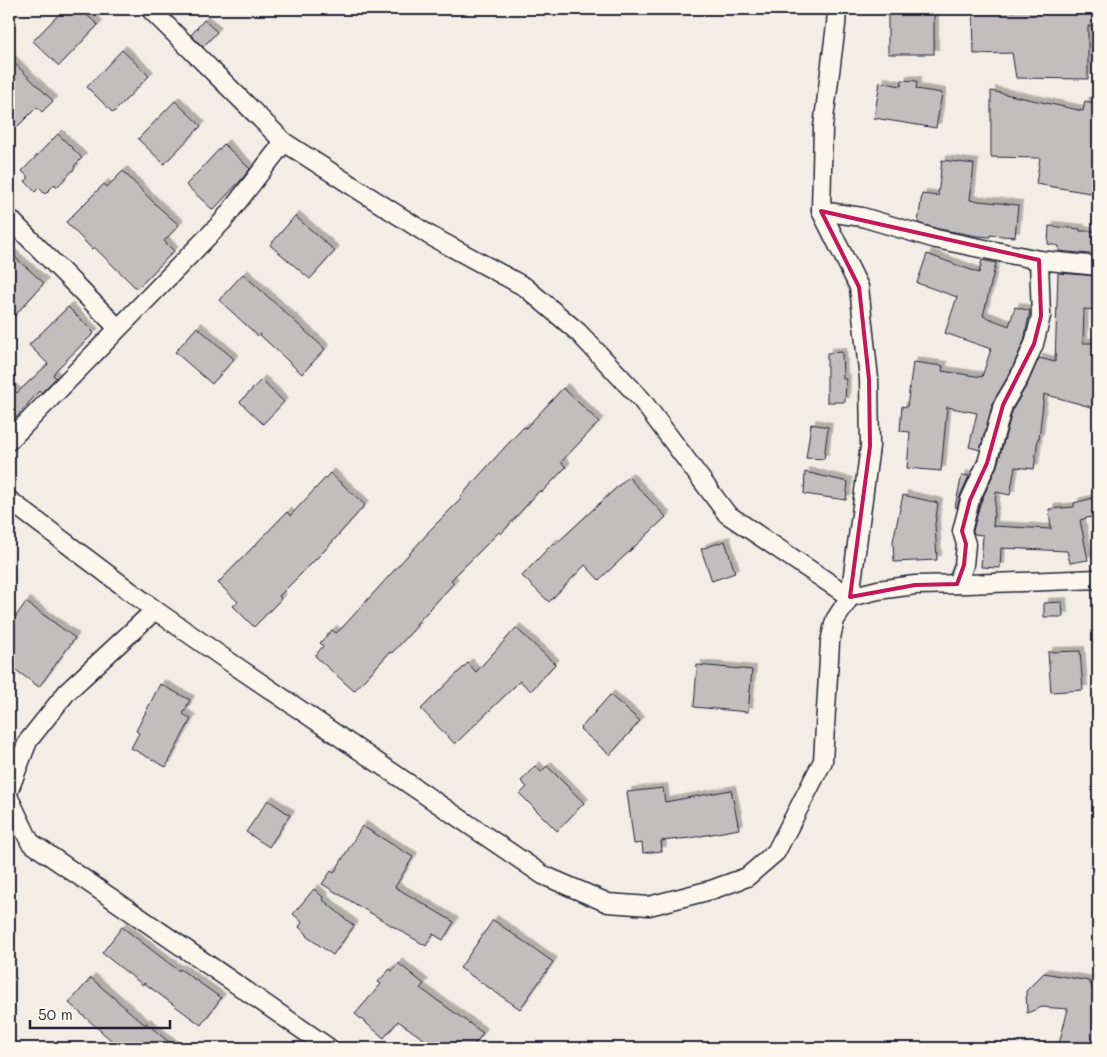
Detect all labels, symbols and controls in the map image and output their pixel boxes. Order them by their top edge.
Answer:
scale bar [30,997,170,1029]
text: 50 m [38,1004,73,1024]

